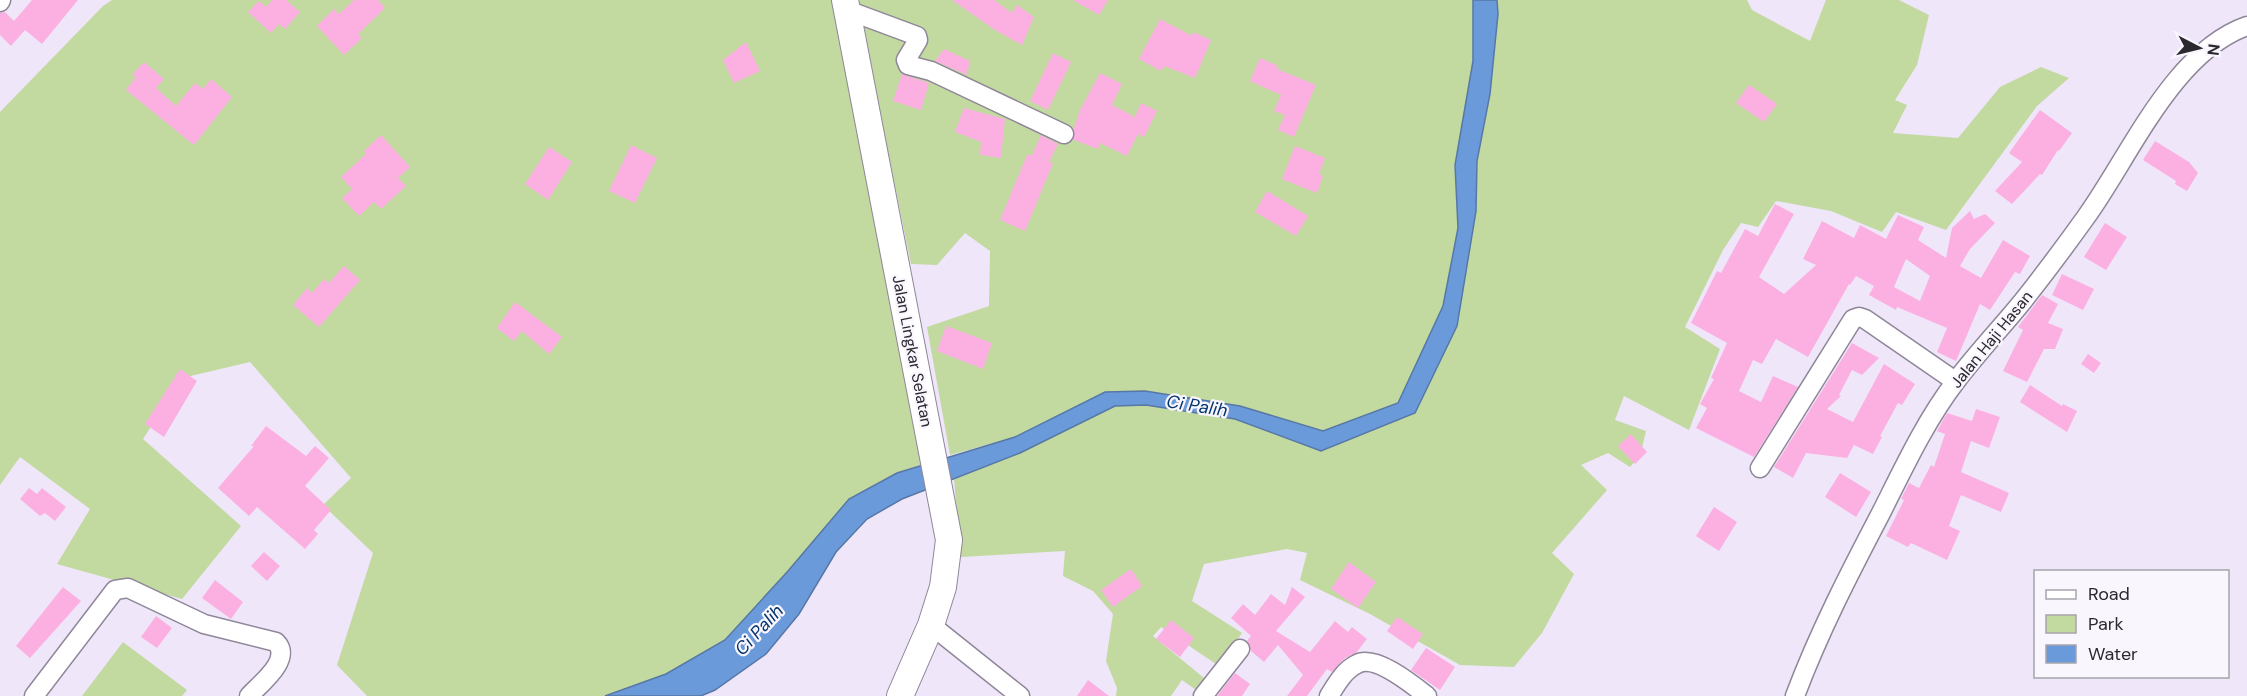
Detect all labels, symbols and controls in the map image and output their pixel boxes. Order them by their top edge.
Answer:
north arrow [2169,18,2229,78]
text: N [2202,43,2225,57]
street label: Jalan Lingkar Selatan [887,273,938,429]
street label: Jalan Haji Hasan [1946,286,2037,392]
water label: Ci Palih [1165,389,1229,423]
legend [2034,570,2229,678]
text: Road [2088,582,2130,606]
water label: Ci Palih [729,599,789,661]
text: Park [2088,612,2124,636]
text: Water [2088,642,2138,666]

